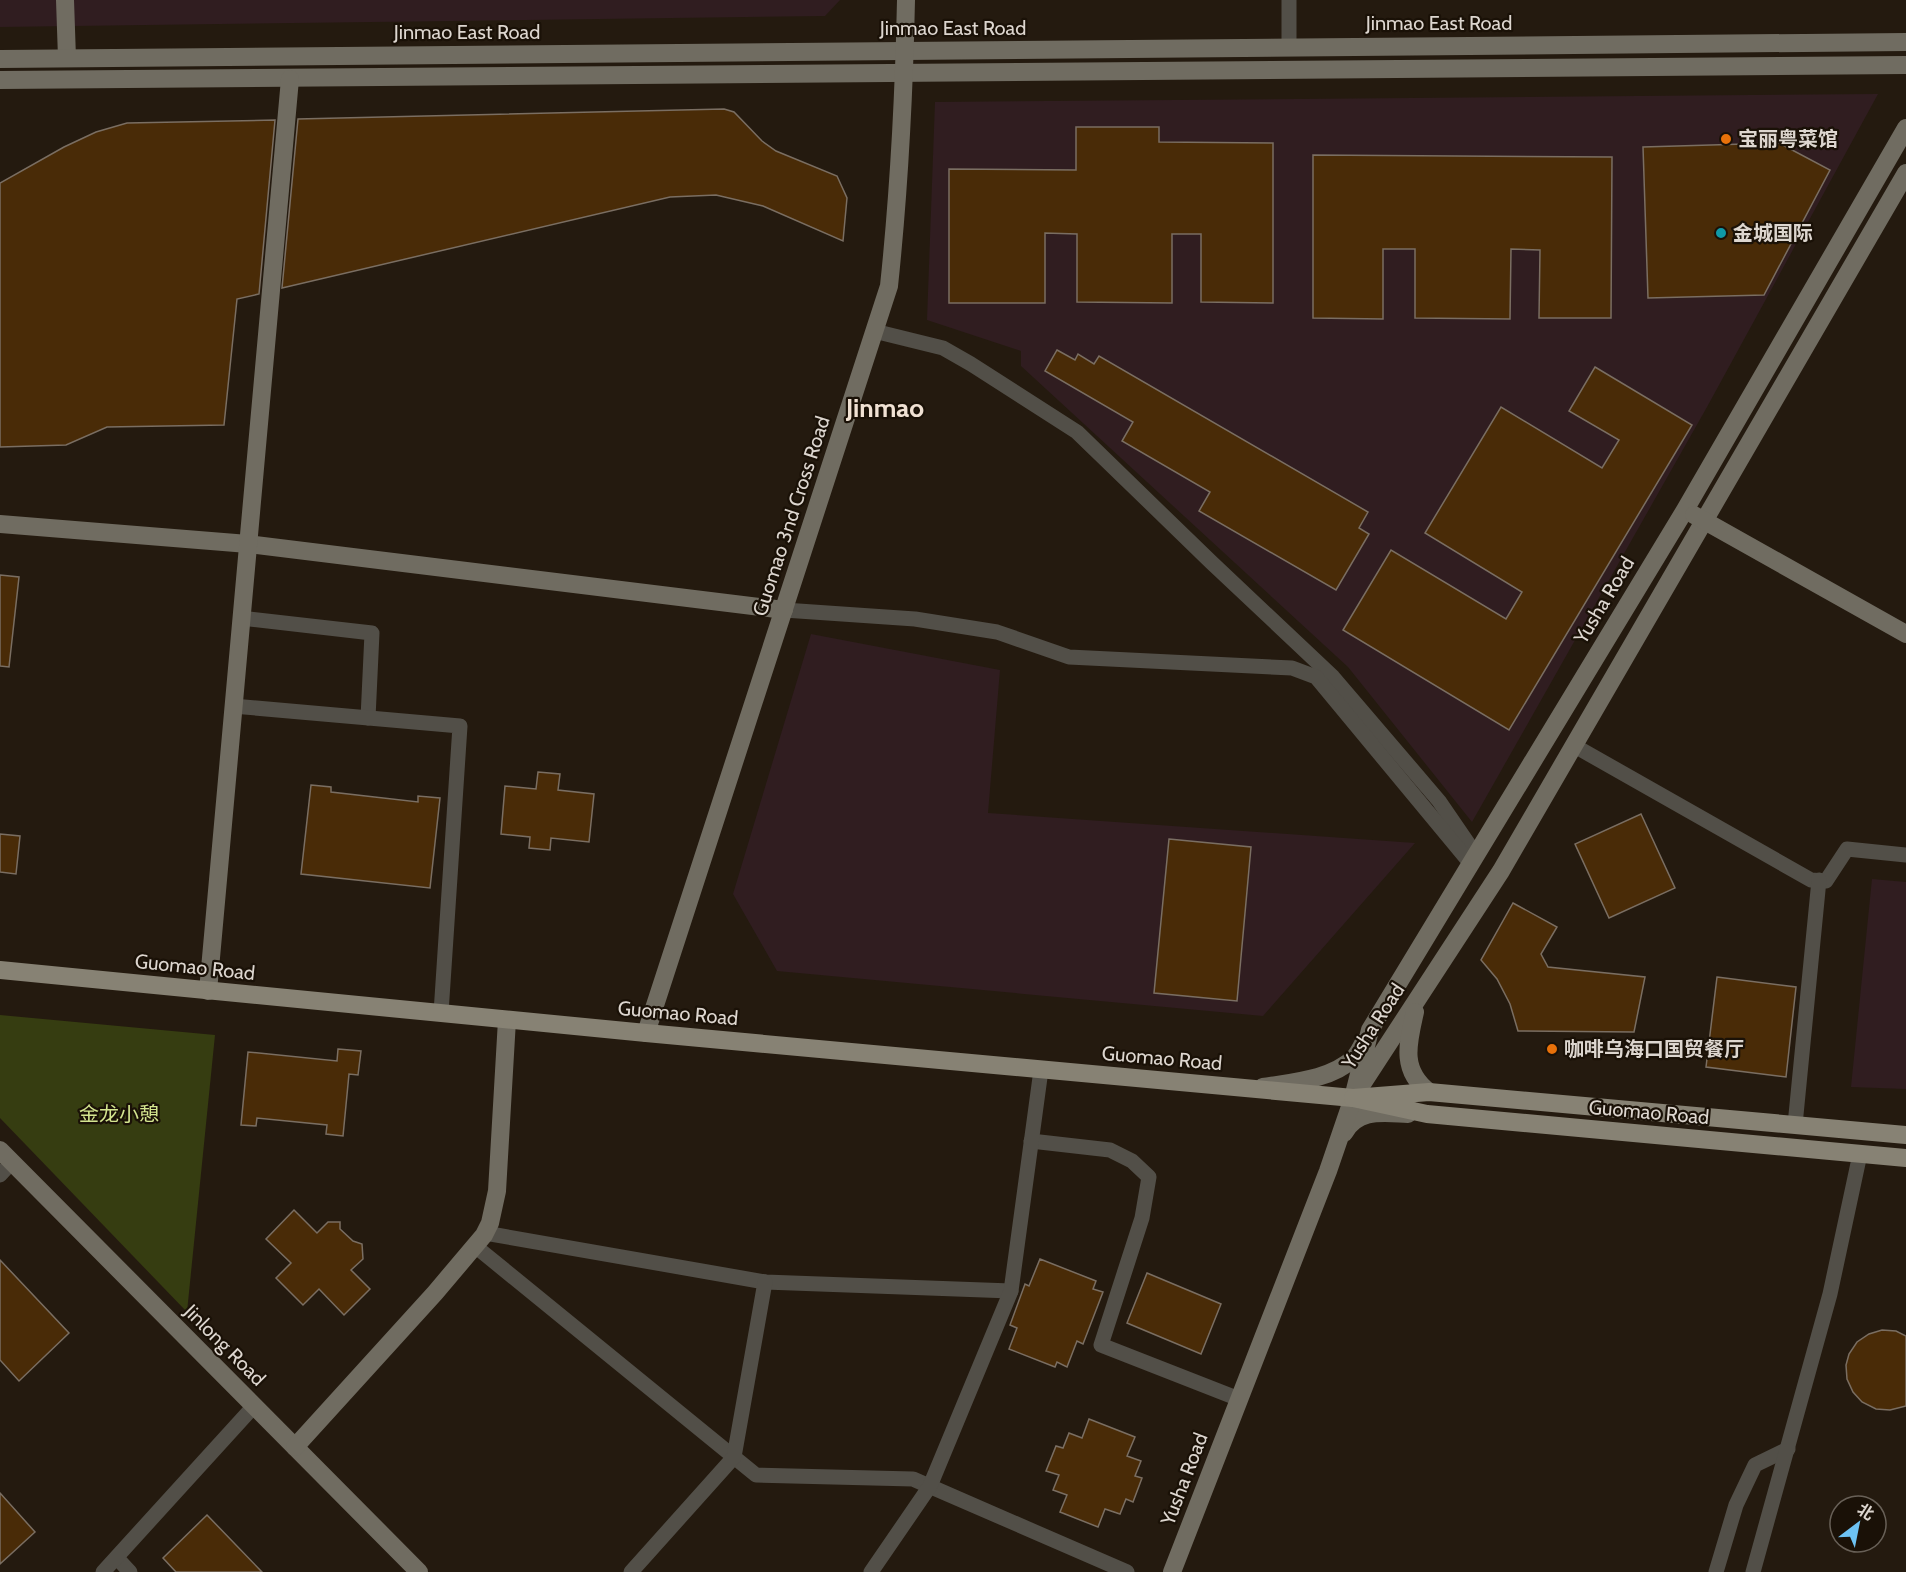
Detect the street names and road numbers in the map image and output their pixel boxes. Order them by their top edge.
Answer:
street label: Jinmao East Road [1365,11,1512,35]
street label: Jinmao East Road [879,16,1026,40]
street label: Jinmao East Road [393,20,540,44]
street label: Guomao 3nd Cross Road [747,413,835,619]
street label: Yusha Road [1568,552,1639,649]
street label: Guomao Road [134,949,256,985]
street label: Yusha Road [1336,979,1410,1074]
street label: Guomao Road [617,996,739,1030]
street label: Guomao Road [1101,1041,1223,1075]
street label: Guomao Road [1588,1095,1710,1129]
street label: Jinlong Road [179,1299,271,1391]
street label: Yusha Road [1155,1429,1213,1530]

